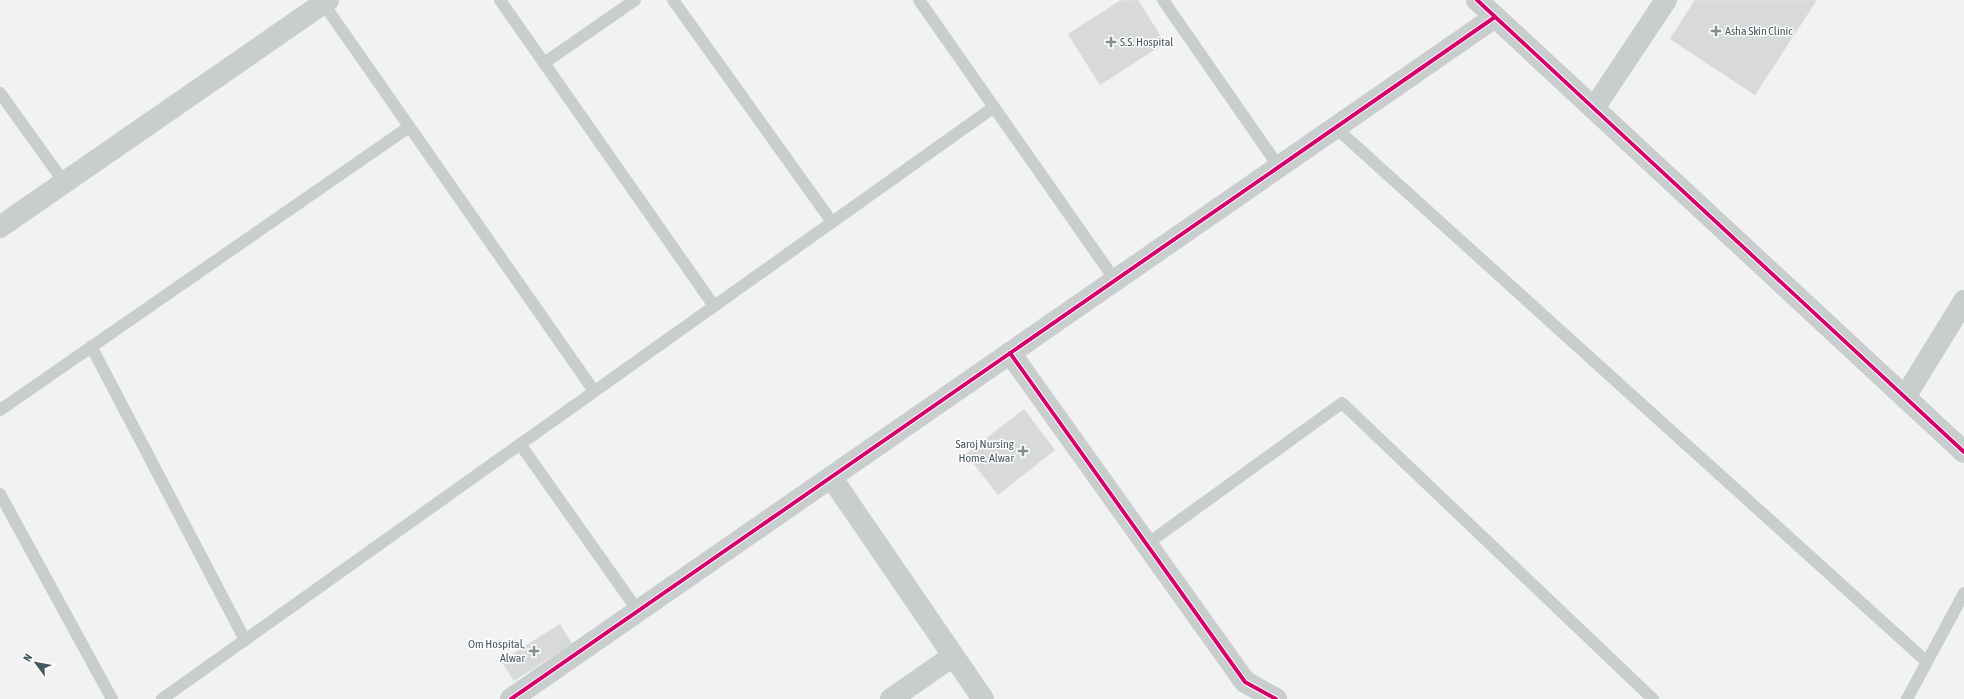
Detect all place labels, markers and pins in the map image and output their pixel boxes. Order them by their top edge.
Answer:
place label: Asha Skin Clinic [1725,24,1793,38]
marker: Asha Skin Clinic [1710,25,1722,37]
place label: S.S. Hospital [1120,35,1174,49]
marker: S.S. Hospital [1105,36,1117,48]
place label: Saroj Nursing Home, Alwar [955,437,1015,465]
marker: Saroj Nursing Home, Alwar [1017,445,1029,457]
place label: Om Hospital, Alwar [468,637,525,665]
marker: Om Hospital, Alwar [528,645,540,657]

